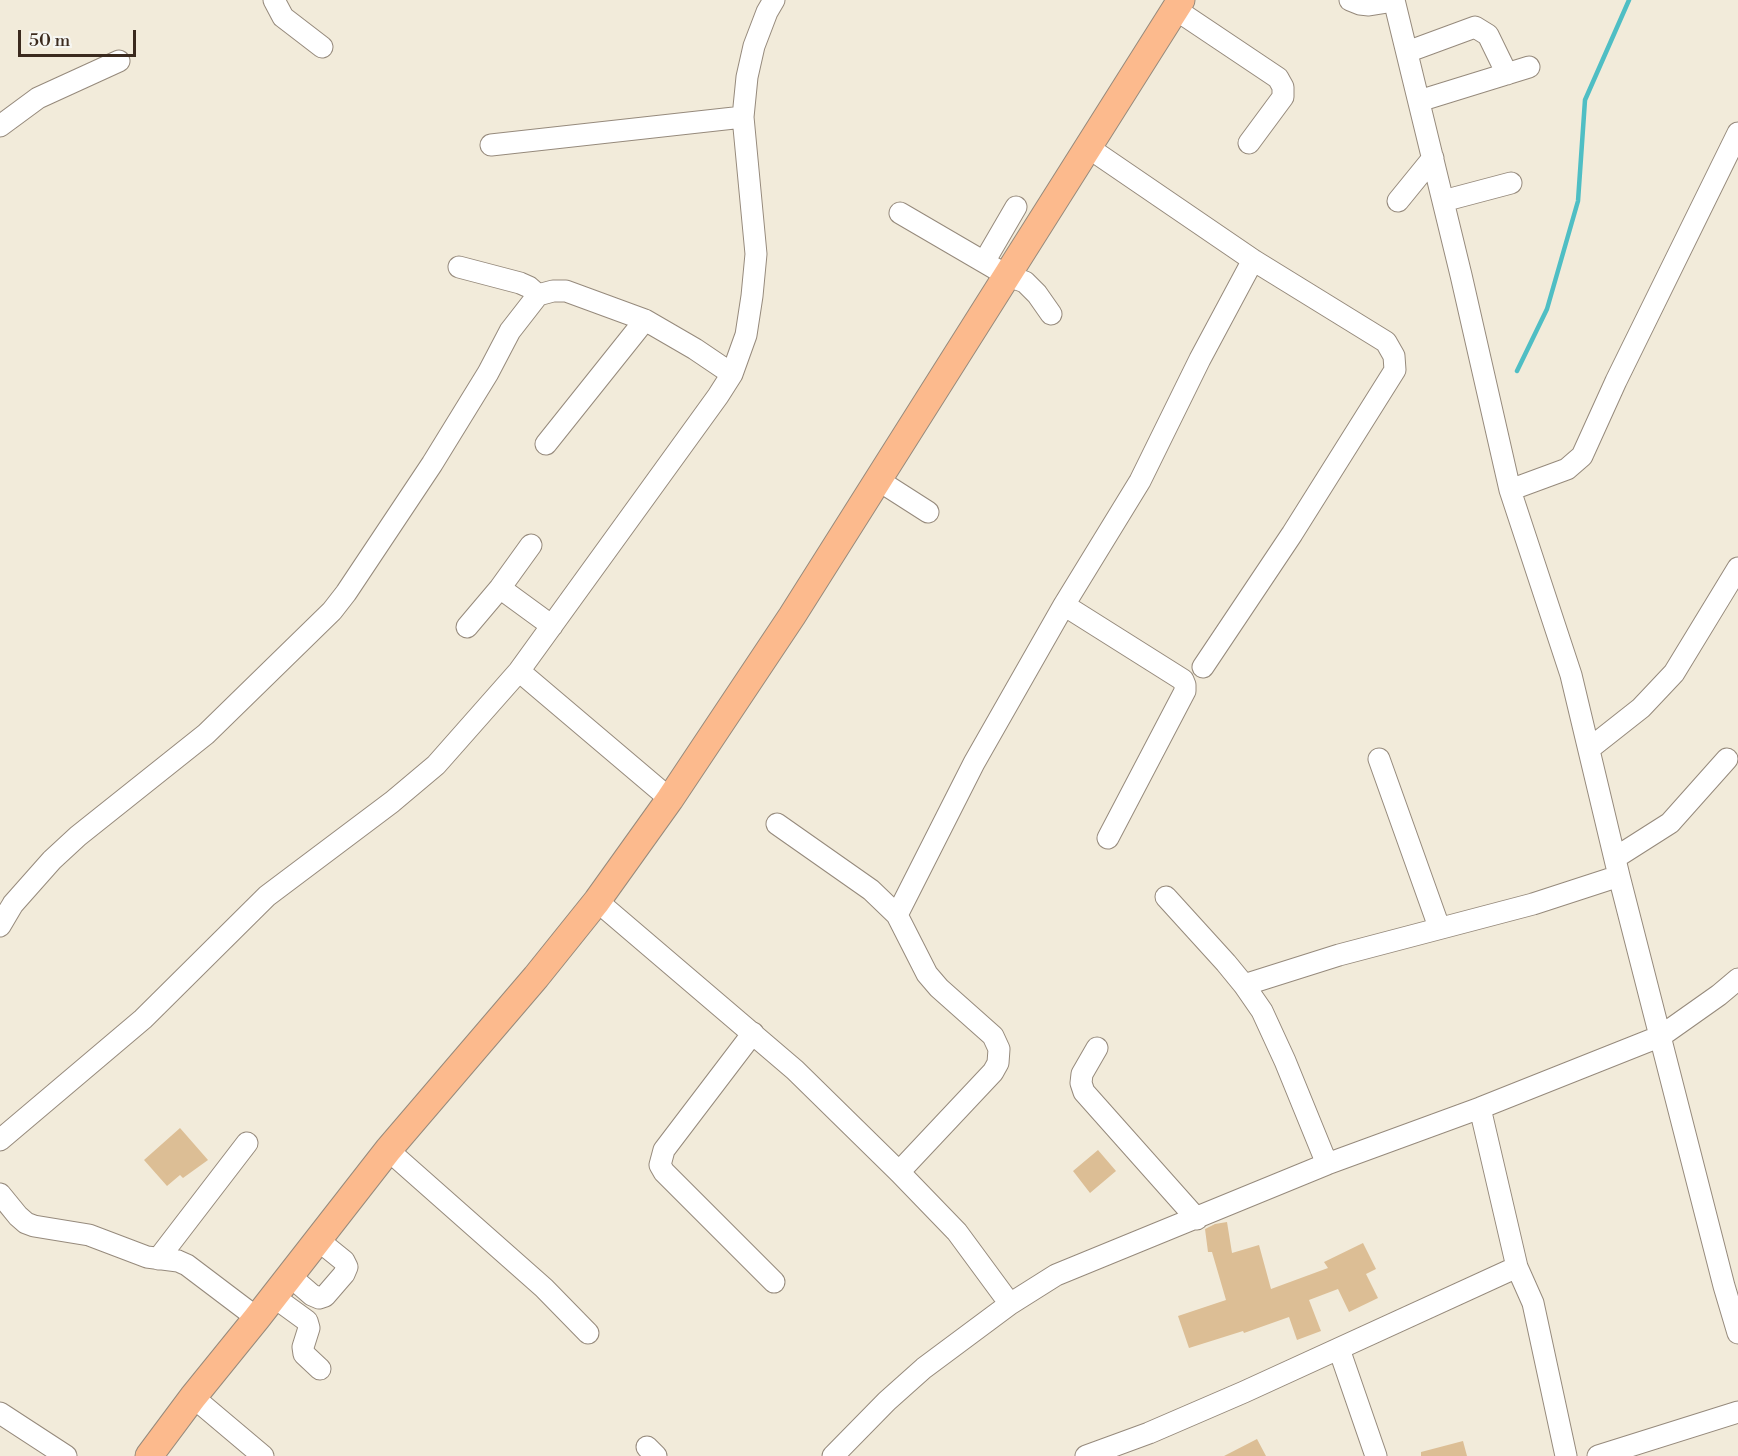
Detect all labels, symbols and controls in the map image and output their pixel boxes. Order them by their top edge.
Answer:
scale bar [21,18,140,56]
text: 50 m [29,29,70,52]

